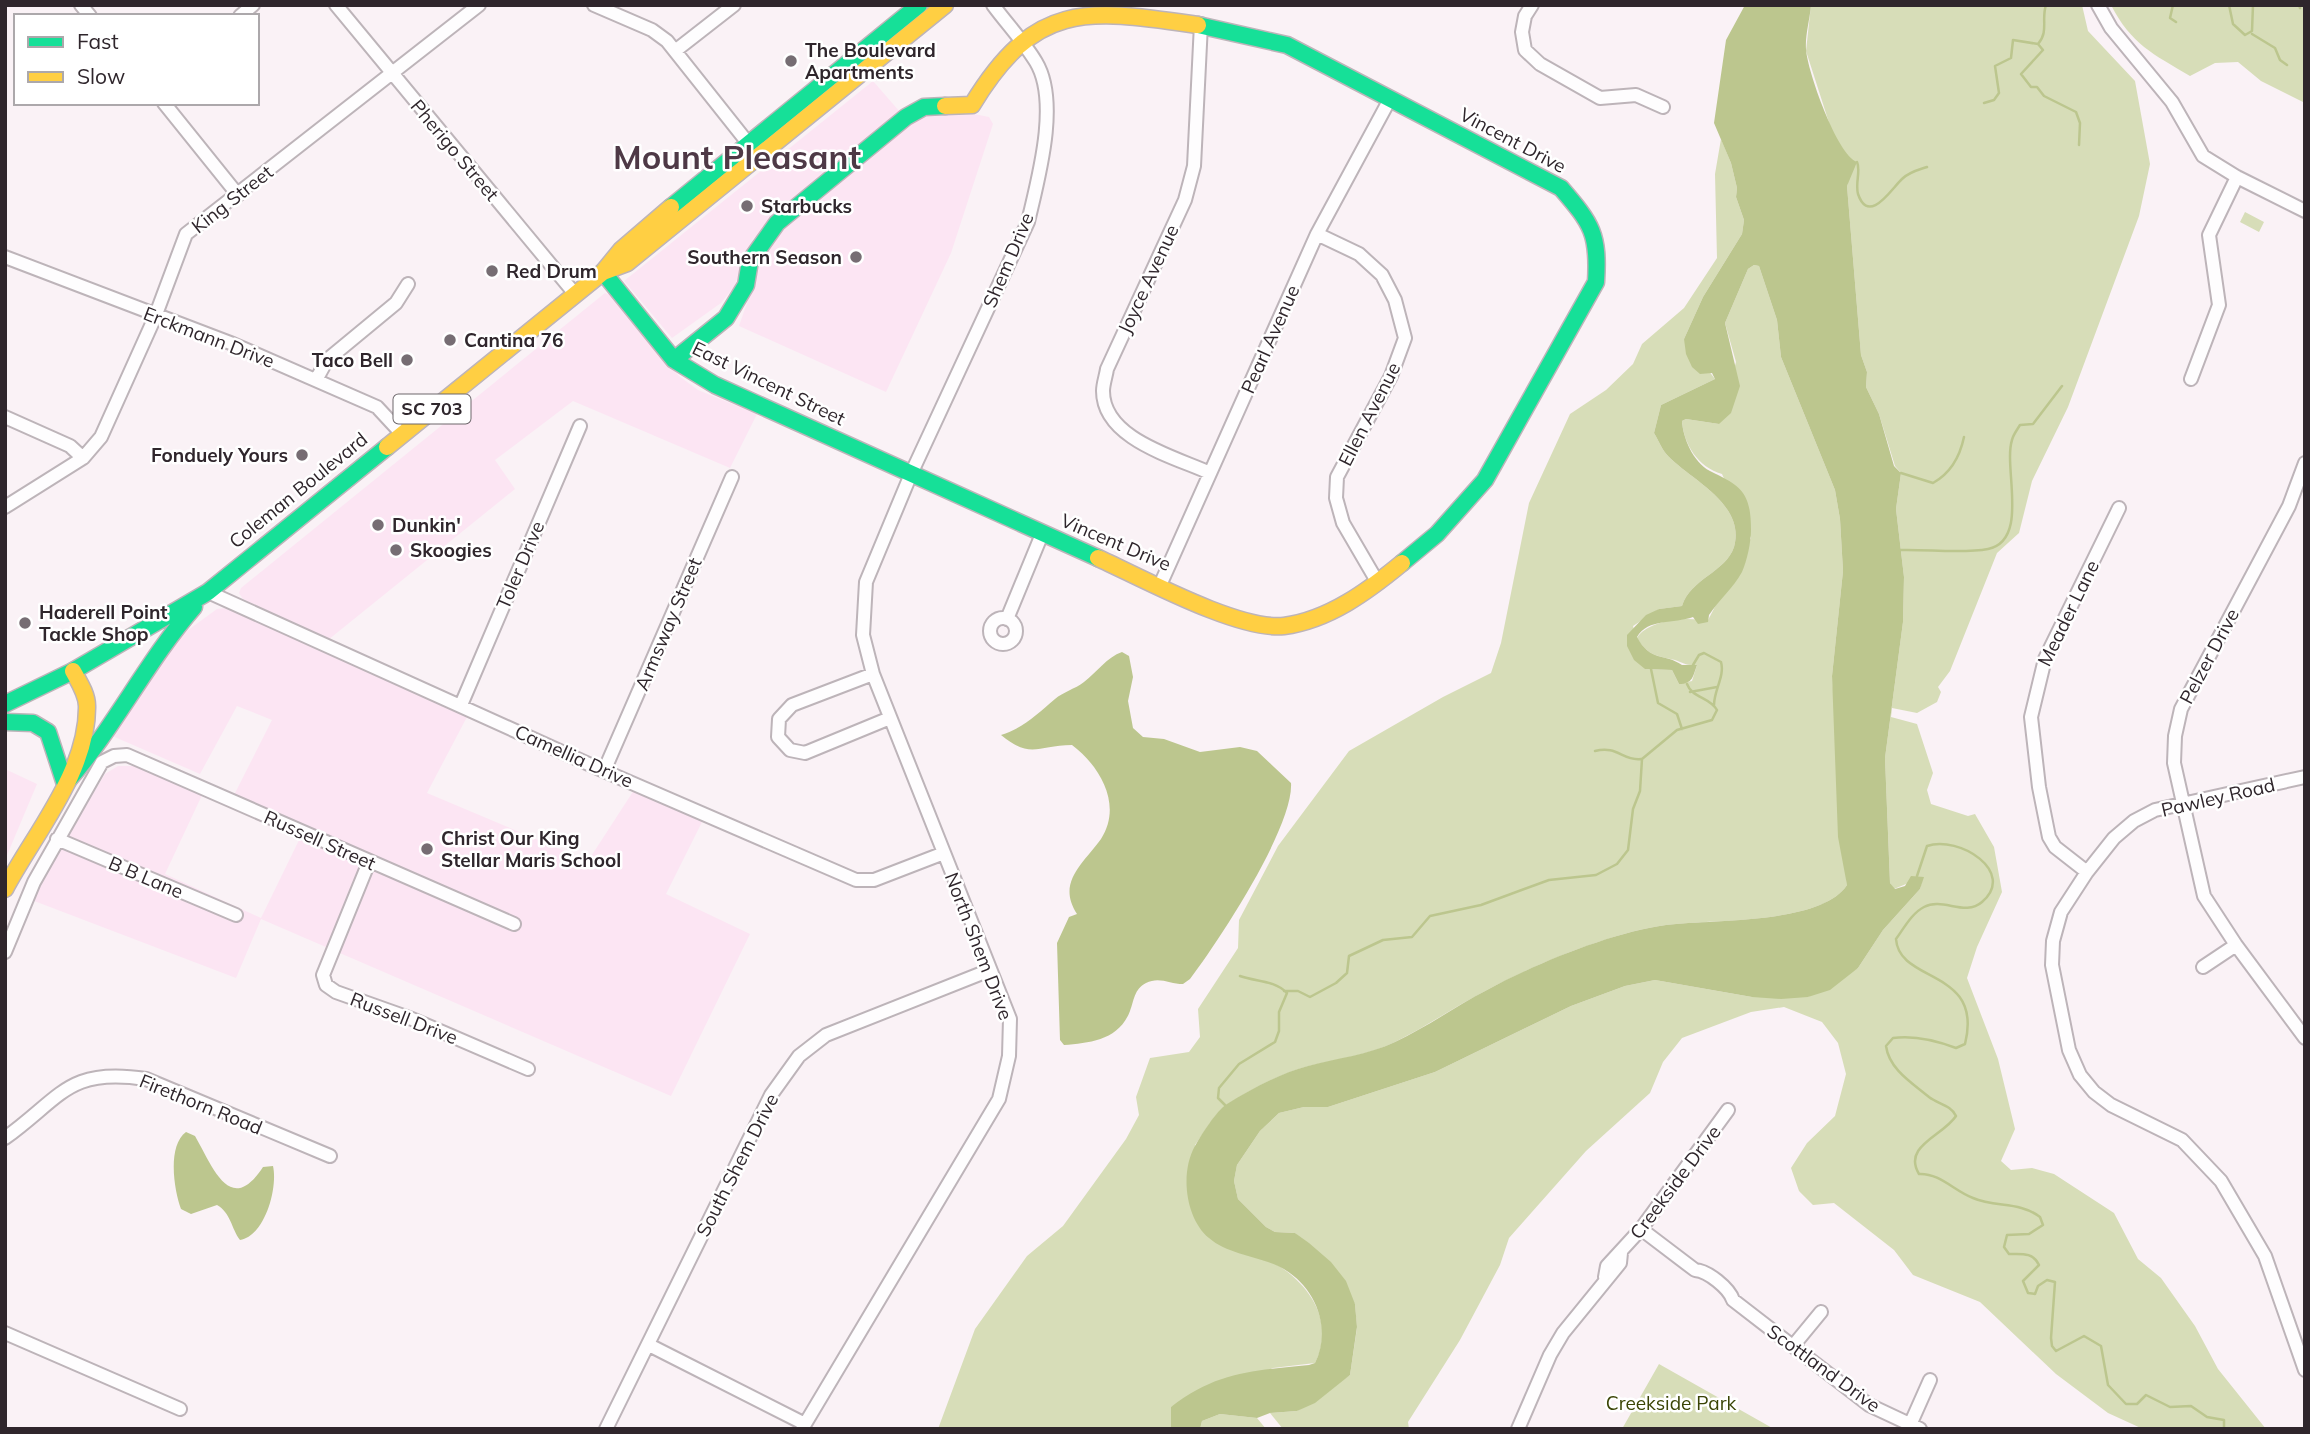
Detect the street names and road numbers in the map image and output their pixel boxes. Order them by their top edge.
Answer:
street label: Pherigo Street [406,94,505,206]
street label: Vincent Drive [1456,102,1570,178]
street label: King Street [187,160,278,238]
street label: Shem Drive [977,209,1039,311]
street label: Joyce Avenue [1112,221,1184,337]
street label: Pearl Avenue [1235,281,1305,397]
street label: Erckmann Drive [140,301,278,373]
street label: East Vincent Street [689,336,850,431]
street label: Ellen Avenue [1333,358,1405,470]
road number: SC 703 [394,394,471,424]
street label: Coleman Boulevard [224,427,372,553]
street label: Vincent Drive [1057,508,1175,576]
street label: Toler Drive [491,517,549,613]
street label: Armsway Street [629,554,707,694]
street label: Meader Lane [2032,556,2104,670]
street label: Pelzer Drive [2174,604,2244,708]
street label: Camellia Drive [511,719,637,793]
street label: Pawley Road [2159,772,2277,822]
street label: Russell Street [260,805,380,875]
street label: B B Lane [105,851,187,903]
street label: North Shem Drive [940,869,1018,1023]
street label: Russell Drive [347,987,461,1049]
street label: Firethorn Road [136,1068,266,1140]
street label: South Shem Drive [691,1089,783,1241]
street label: Creekside Drive [1624,1120,1726,1244]
street label: Scottland Drive [1763,1319,1885,1417]

